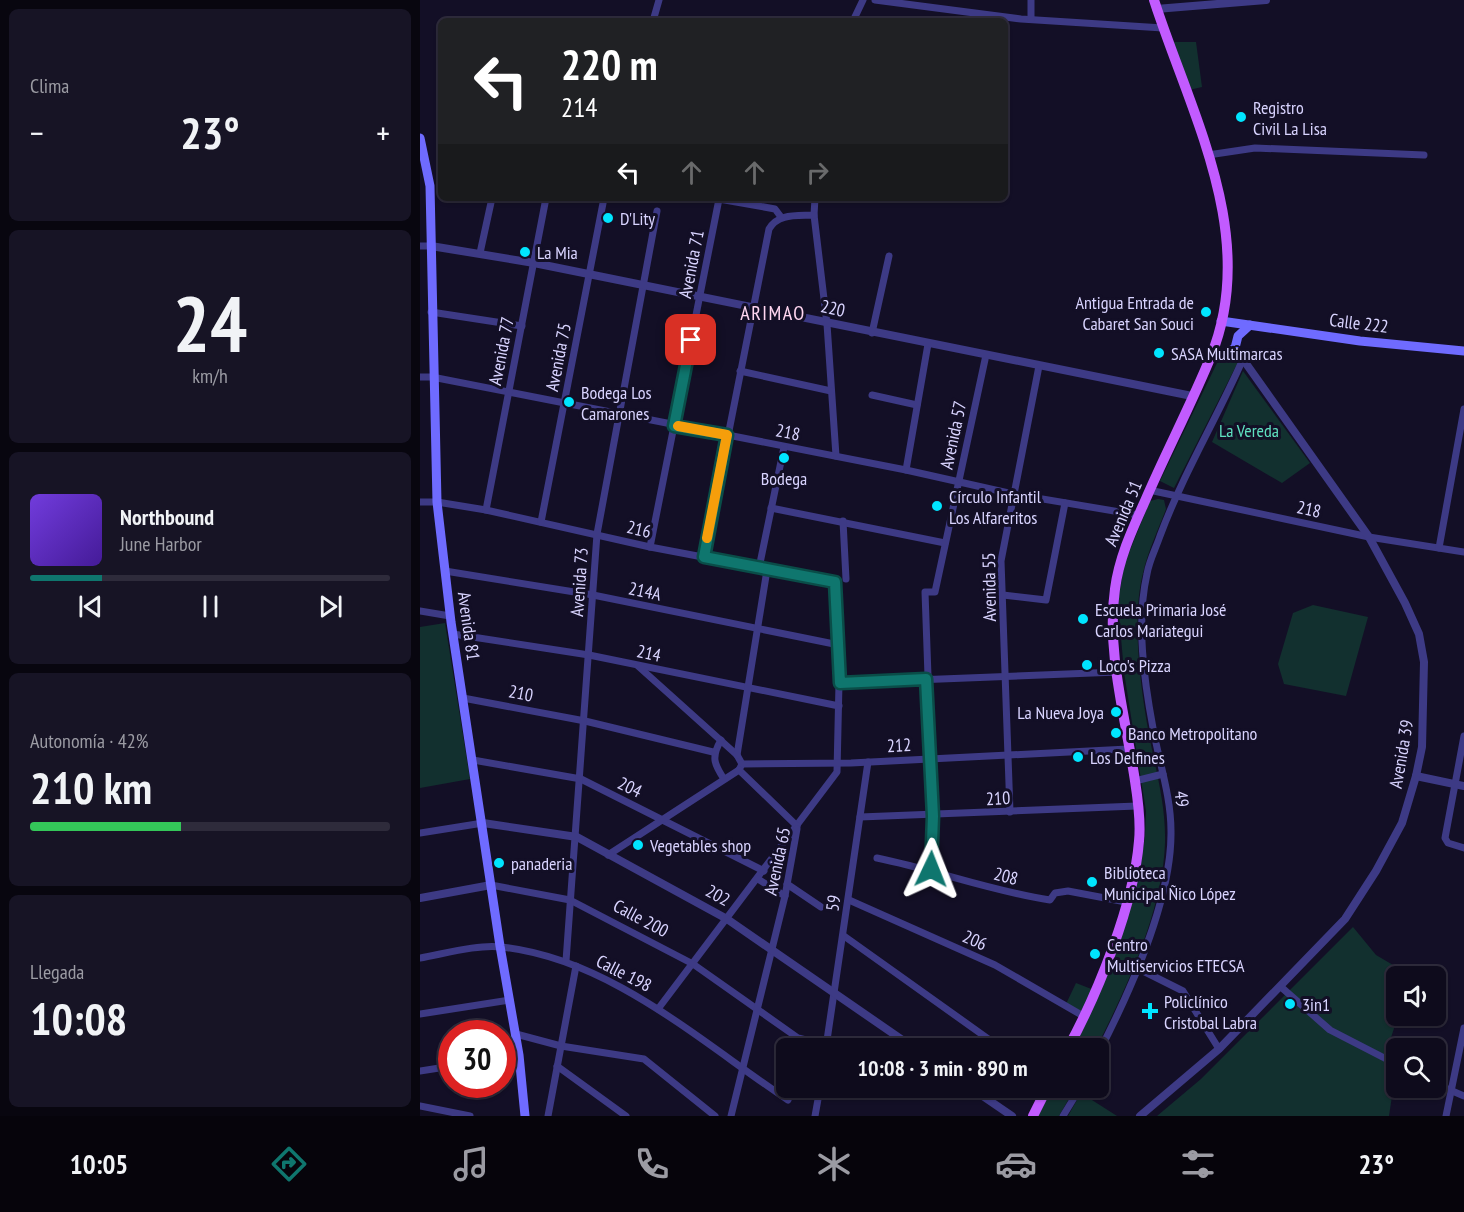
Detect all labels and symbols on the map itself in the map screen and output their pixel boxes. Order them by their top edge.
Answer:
place label: Registro Civil La Lisa [1253,96,1327,140]
marker: Registro Civil La Lisa [1234,110,1248,124]
place label: D'Lity [620,207,655,230]
marker: D'Lity [601,211,615,225]
street label: Avenida 71 [673,228,709,300]
place label: La Mia [537,241,578,264]
marker: La Mia [518,245,532,259]
place label: Antigua Entrada de Cabaret San Souci [1075,291,1194,335]
street label: 220 [819,294,847,322]
district label: ARIMAO [740,300,806,326]
marker: Antigua Entrada de Cabaret San Souci [1199,305,1213,319]
street label: Calle 222 [1328,308,1390,338]
pin [665,314,716,365]
street label: Avenida 77 [483,315,519,387]
street label: Avenida 75 [540,321,576,393]
place label: SASA Multimarcas [1171,342,1283,365]
marker: SASA Multimarcas [1152,346,1166,360]
place label: Bodega Los Camarones [581,381,652,425]
marker: Bodega Los Camarones [562,395,576,409]
street label: Avenida 57 [935,399,971,471]
street label: 218 [774,418,802,446]
park label: La Vereda [1219,419,1279,442]
marker: Bodega [777,451,791,465]
place label: Bodega [761,467,807,490]
street label: Avenida 51 [1099,477,1147,549]
place label: Círculo Infantil Los Alfareritos [949,485,1042,529]
street label: 218 [1295,495,1323,523]
marker: Círculo Infantil Los Alfareritos [930,499,944,513]
street label: 216 [625,515,653,543]
street label: Avenida 73 [565,547,593,617]
street label: Avenida 55 [977,552,1001,622]
street label: 214A [627,576,664,606]
street label: Avenida 81 [453,590,485,662]
place label: Escuela Primaria José Carlos Mariategui [1095,598,1227,642]
marker: Escuela Primaria José Carlos Mariategui [1076,612,1090,626]
street label: 214 [635,639,663,667]
place label: Loco's Pizza [1099,654,1171,677]
marker: Loco's Pizza [1080,658,1094,672]
street label: 210 [507,679,535,707]
place label: La Nueva Joya [1017,701,1104,724]
marker: La Nueva Joya [1109,705,1123,719]
street label: Avenida 39 [1384,718,1418,790]
place label: Banco Metropolitano [1128,722,1258,745]
marker: Banco Metropolitano [1109,726,1123,740]
street label: 212 [886,733,912,757]
place label: Los Delfines [1090,746,1165,769]
marker: Los Delfines [1071,750,1085,764]
street label: 204 [614,771,646,803]
street label: 210 [985,786,1011,810]
street label: 49 [1170,790,1194,808]
street label: Avenida 65 [759,825,795,897]
place label: Vegetables shop [649,834,751,857]
position arrow [899,837,963,901]
marker: Vegetables shop [631,838,645,852]
place label: panaderia [511,852,572,875]
marker: panaderia [492,856,506,870]
place label: Biblioteca Municipal Ñico López [1104,861,1236,905]
street label: 208 [991,862,1021,890]
marker: Biblioteca Municipal Ñico López [1085,875,1099,889]
street label: 202 [702,879,734,911]
street label: 59 [820,893,846,913]
street label: Calle 200 [609,894,673,942]
street label: 206 [959,925,991,955]
place label: Centro Multiservicios ETECSA [1107,933,1245,977]
marker: Centro Multiservicios ETECSA [1088,947,1102,961]
street label: Calle 198 [592,949,656,997]
place label: Policlínico Cristobal Labra [1164,990,1257,1034]
place label: 3in1 [1302,993,1330,1016]
marker: 3in1 [1283,997,1297,1011]
marker: Policlínico Cristobal Labra [1141,1002,1159,1020]
speed limit sign: 30 [438,1020,516,1098]

